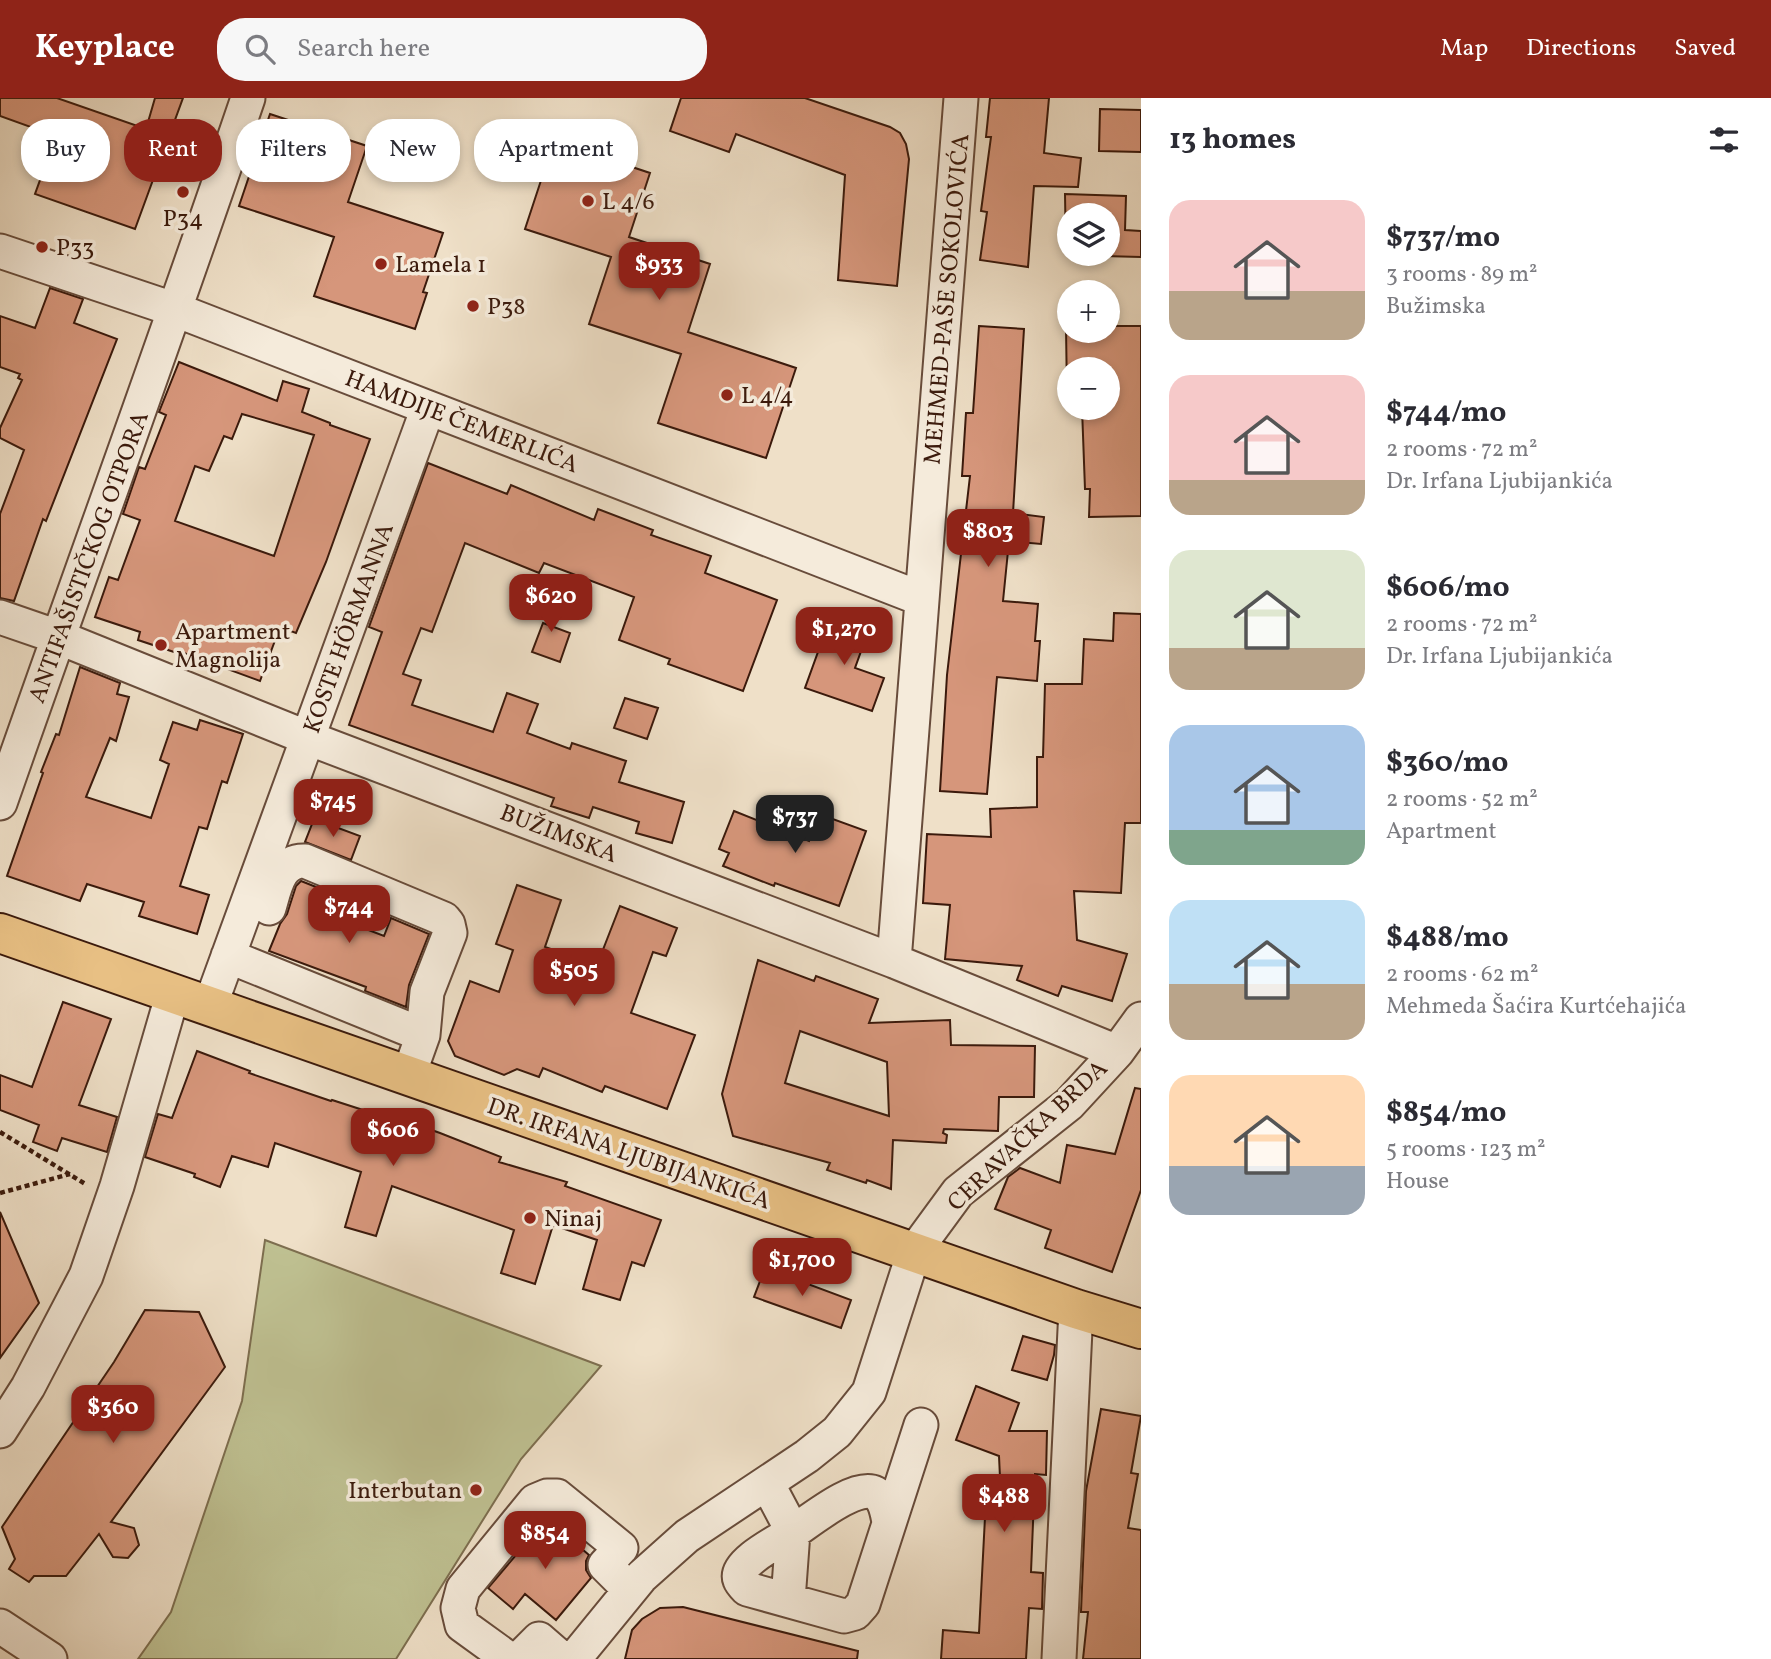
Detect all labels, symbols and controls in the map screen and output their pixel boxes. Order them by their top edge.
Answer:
search box [217,18,707,81]
text: Keyplace [35,26,175,72]
icon: search [241,30,279,68]
text: Search here [297,31,430,67]
text: Map [1440,32,1488,66]
text: Directions [1526,32,1636,66]
text: Saved [1674,32,1736,66]
chip: Buy [21,119,110,182]
chip: Rent [124,119,222,182]
chip: Filters [236,119,351,182]
chip: New [365,119,460,182]
chip: Apartment [474,119,638,182]
text: 13 homes [1169,119,1296,161]
icon: filters [1705,121,1743,159]
street label: MEHMED-PAŠE SOKOLOVIĆA [917,132,979,466]
marker: P34 [175,184,191,200]
place label: L 4/6 [602,186,655,220]
marker: L 4/6 [580,193,596,209]
place label: P34 [163,203,203,237]
map controls [1057,203,1120,420]
button: layers [1057,203,1120,266]
text: $737/mo [1386,217,1500,259]
icon: home [1225,228,1309,312]
place label: P33 [56,232,94,266]
marker: P33 [34,239,50,255]
pin: $933 [618,242,700,302]
place label: Lamela 1 [395,249,486,283]
text: $933 [635,249,683,281]
marker: Lamela 1 [373,256,389,272]
text: 3 rooms · 89 m² [1386,259,1538,291]
button: + [1057,280,1120,343]
place label: P38 [487,291,525,325]
text: Bužimska [1386,291,1486,323]
marker: P38 [465,298,481,314]
button: − [1057,357,1120,420]
street label: HAMDIJE ČEMERLIĆA [340,363,583,483]
place label: L 4/4 [741,380,794,414]
marker: L 4/4 [719,387,735,403]
text: $744/mo [1386,392,1506,434]
icon: home [1225,403,1309,487]
street label: ANTIFAŠISTIČKOG OTPORA [21,407,159,708]
text: 2 rooms · 72 m² [1386,434,1537,466]
text: Dr. Irfana Ljubijankića [1386,466,1613,498]
pin: $803 [947,510,1029,569]
text: $803 [963,516,1013,548]
street label: KOSTE HÖRMANNA [296,519,404,738]
text: $606/mo [1386,567,1510,609]
pin: $620 [510,574,592,634]
icon: home [1225,578,1309,662]
text: $620 [525,581,577,613]
pin: $1,270 [787,608,901,667]
text: 2 rooms · 72 m² [1386,609,1537,641]
text: $1,270 [812,614,876,646]
place label: Apartment Magnolija [175,616,291,678]
marker: Apartment Magnolija [153,637,169,653]
text: Dr. Irfana Ljubijankića [1386,641,1613,673]
text: $360/mo [1386,742,1508,784]
icon: home [1225,753,1309,837]
pin: $745 [292,780,374,839]
text: 2 rooms · 52 m² [1386,784,1538,816]
text: $745 [310,786,356,818]
pin: $737 [754,796,836,855]
street label: BUŽIMSKA [495,797,622,873]
text: $737 [772,802,818,834]
text: Apartment [1386,816,1497,848]
pin: $744 [308,886,390,945]
text: $744 [324,892,374,924]
text: $488/mo [1386,917,1509,959]
icon: home [1225,928,1309,1012]
pin: $505 [533,948,615,1008]
text: $505 [550,955,598,987]
text: 2 rooms · 62 m² [1386,959,1538,991]
text: Mehmeda Šaćira Kurtćehajića [1386,991,1686,1023]
street label: CERAVAČKA BRDA [941,1053,1116,1220]
street label: DR. IRFANA LJUBIJANKIĆA [482,1090,775,1219]
text: $854/mo [1386,1092,1507,1134]
icon: home [1225,1103,1309,1187]
pin: $606 [352,1108,434,1168]
text: $606 [367,1115,419,1147]
text: 5 rooms · 123 m² [1386,1134,1546,1166]
text: House [1386,1166,1449,1198]
place label: Ninaj [544,1203,602,1237]
marker: Ninaj [522,1210,538,1226]
pin: $1,700 [745,1238,859,1298]
text: $1,700 [769,1245,835,1277]
pin: $360 [72,1386,154,1445]
text: $360 [87,1392,139,1424]
pin: $488 [963,1474,1045,1534]
place label: Interbutan [348,1475,462,1509]
text: $488 [978,1481,1030,1513]
marker: Interbutan [468,1482,484,1498]
pin: $854 [504,1512,586,1571]
text: $854 [520,1518,570,1550]

